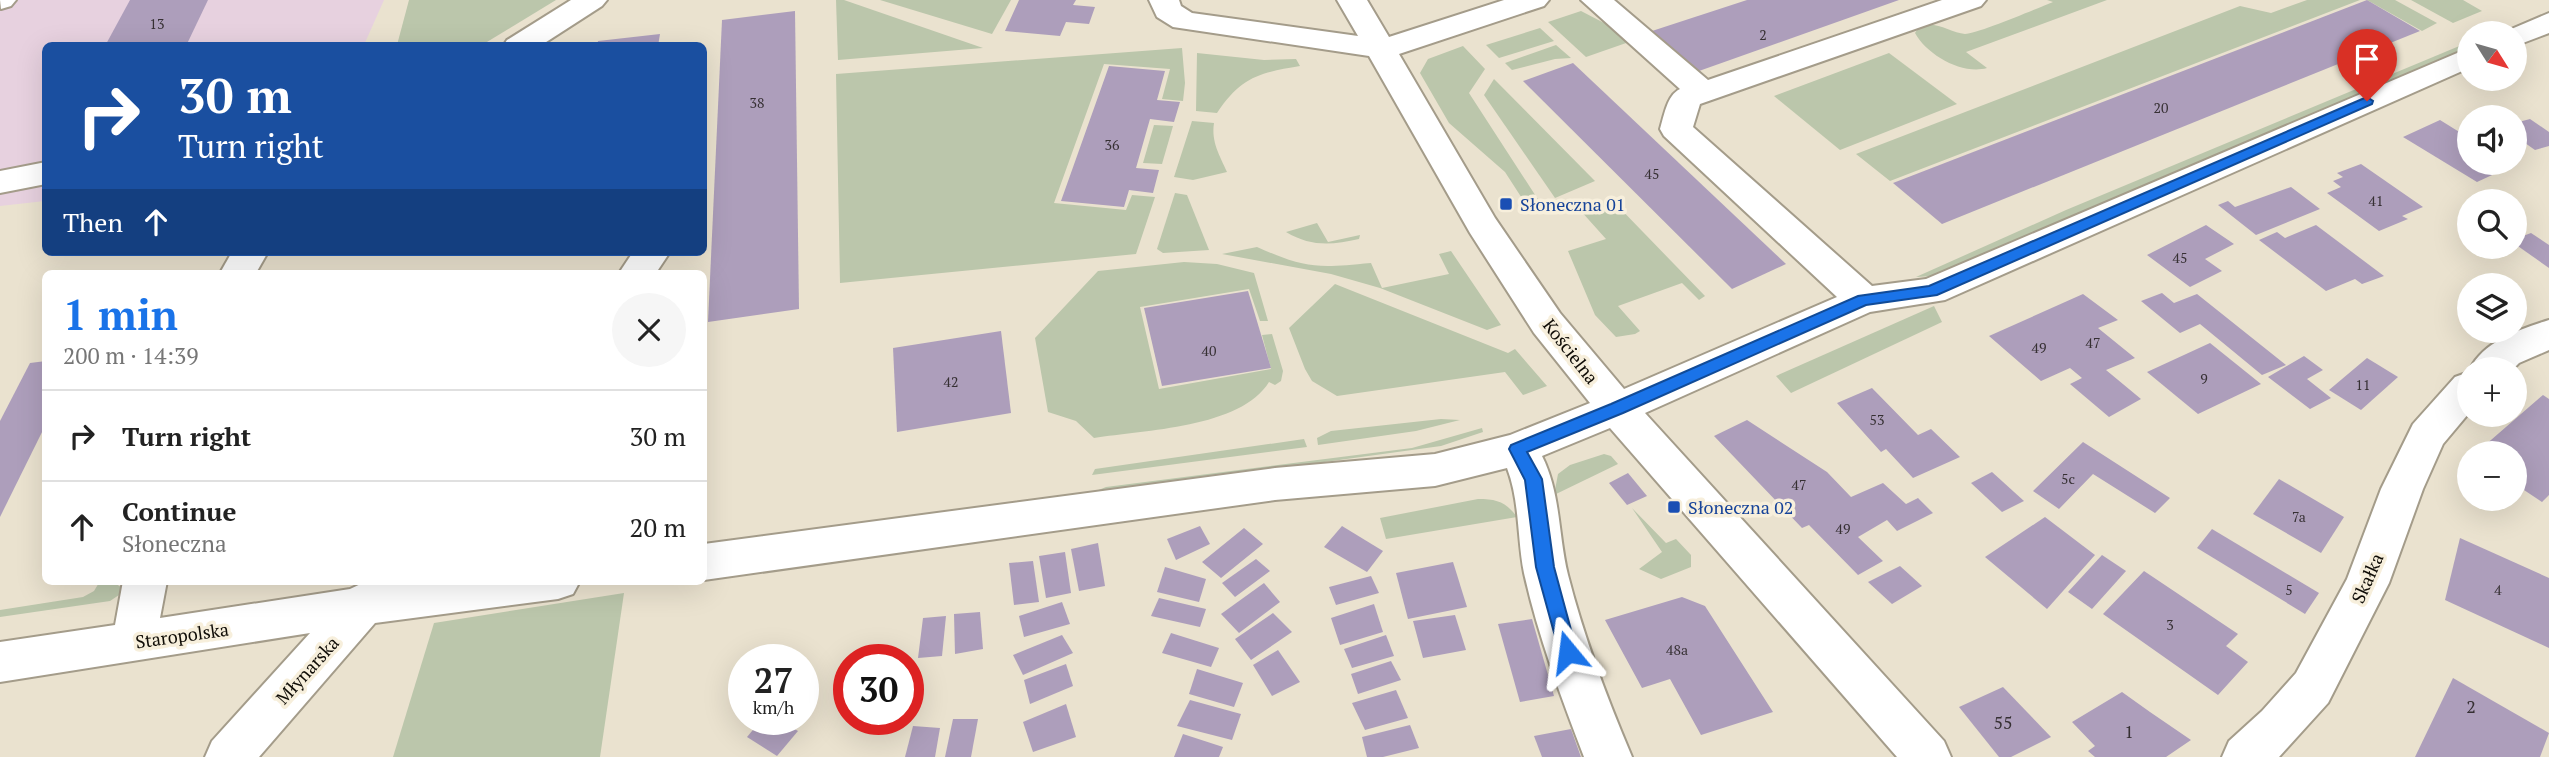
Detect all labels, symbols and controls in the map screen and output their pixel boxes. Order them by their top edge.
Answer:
house number: 13 [150,14,164,33]
north arrow [2457,21,2527,91]
map controls [2457,21,2527,511]
house number: 2 [1759,25,1767,44]
pin [2337,29,2397,101]
icon: arrive [2348,40,2386,78]
text: 30 m [178,62,292,127]
icon: right [63,70,154,161]
house number: 38 [750,93,764,112]
house number: 20 [2154,98,2168,117]
button: sound [2457,105,2527,175]
text: Turn right [178,125,324,167]
house number: 36 [1105,135,1120,154]
house number: 45 [1645,164,1659,183]
button: search [2457,189,2527,259]
house number: 41 [2369,191,2383,210]
place label: Słoneczna 01 [1520,192,1625,216]
marker: Słoneczna 01 [1498,196,1514,212]
icon: ahead [137,203,175,241]
text: Then [63,205,123,239]
house number: 45 [2173,248,2187,267]
button: layers [2457,273,2527,343]
text: 1 min [63,286,178,342]
button: close [612,293,686,367]
street label: Kościelna [1538,313,1604,389]
house number: 47 [2086,333,2100,352]
house number: 49 [2032,338,2046,357]
text: 200 m · 14:39 [63,340,198,371]
house number: 40 [1202,341,1216,360]
button: + [2457,357,2527,427]
house number: 9 [2200,369,2208,388]
house number: 42 [944,372,958,391]
house number: 11 [2356,375,2370,394]
house number: 53 [1870,410,1884,429]
icon: right [63,417,101,455]
text: Turn right [122,419,251,453]
text: 30 m [630,419,686,453]
button: − [2457,441,2527,511]
house number: 5c [2061,469,2075,488]
house number: 47 [1792,475,1806,494]
text: Continue [122,494,236,528]
place label: Słoneczna 02 [1688,495,1793,519]
marker: Słoneczna 02 [1666,499,1682,515]
house number: 7a [2292,507,2306,526]
icon: ahead [63,508,101,546]
text: 20 m [630,510,686,544]
house number: 49 [1836,519,1850,538]
text: Słoneczna [122,528,227,559]
street label: Skałka [2345,549,2389,607]
house number: 5 [2285,580,2293,599]
house number: 4 [2494,580,2502,599]
position arrow [1531,615,1605,689]
house number: 3 [2166,615,2174,634]
street label: Staropolska [134,617,230,653]
street label: Młynarska [270,631,344,709]
house number: 48a [1666,640,1688,659]
speed limit sign: 30 [833,644,924,735]
text: 27 [754,657,793,703]
house number: 2 [2466,694,2476,718]
text: km/h [753,695,794,719]
house number: 55 [1993,710,2013,734]
house number: 1 [2124,719,2134,743]

